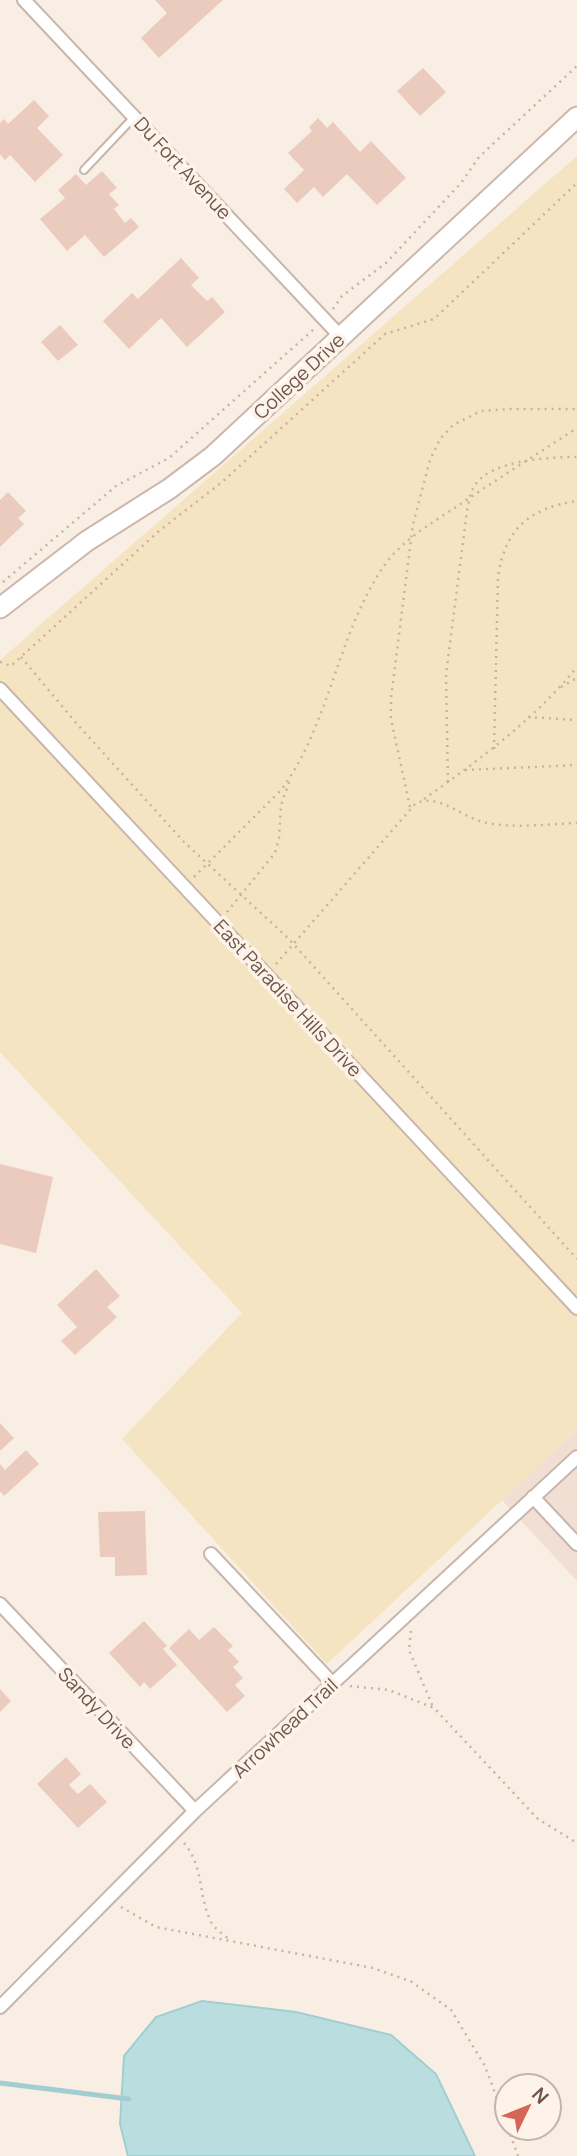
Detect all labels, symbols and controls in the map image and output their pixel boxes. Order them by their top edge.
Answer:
street label: Du Fort Avenue [129,111,237,225]
street label: College Drive [248,327,350,425]
street label: East Paradise Hills Drive [208,914,368,1082]
street label: Sandy Drive [52,1661,142,1755]
street label: Arrowhead Trail [227,1672,343,1784]
north arrow [493,2072,563,2142]
text: N [526,2082,555,2109]

